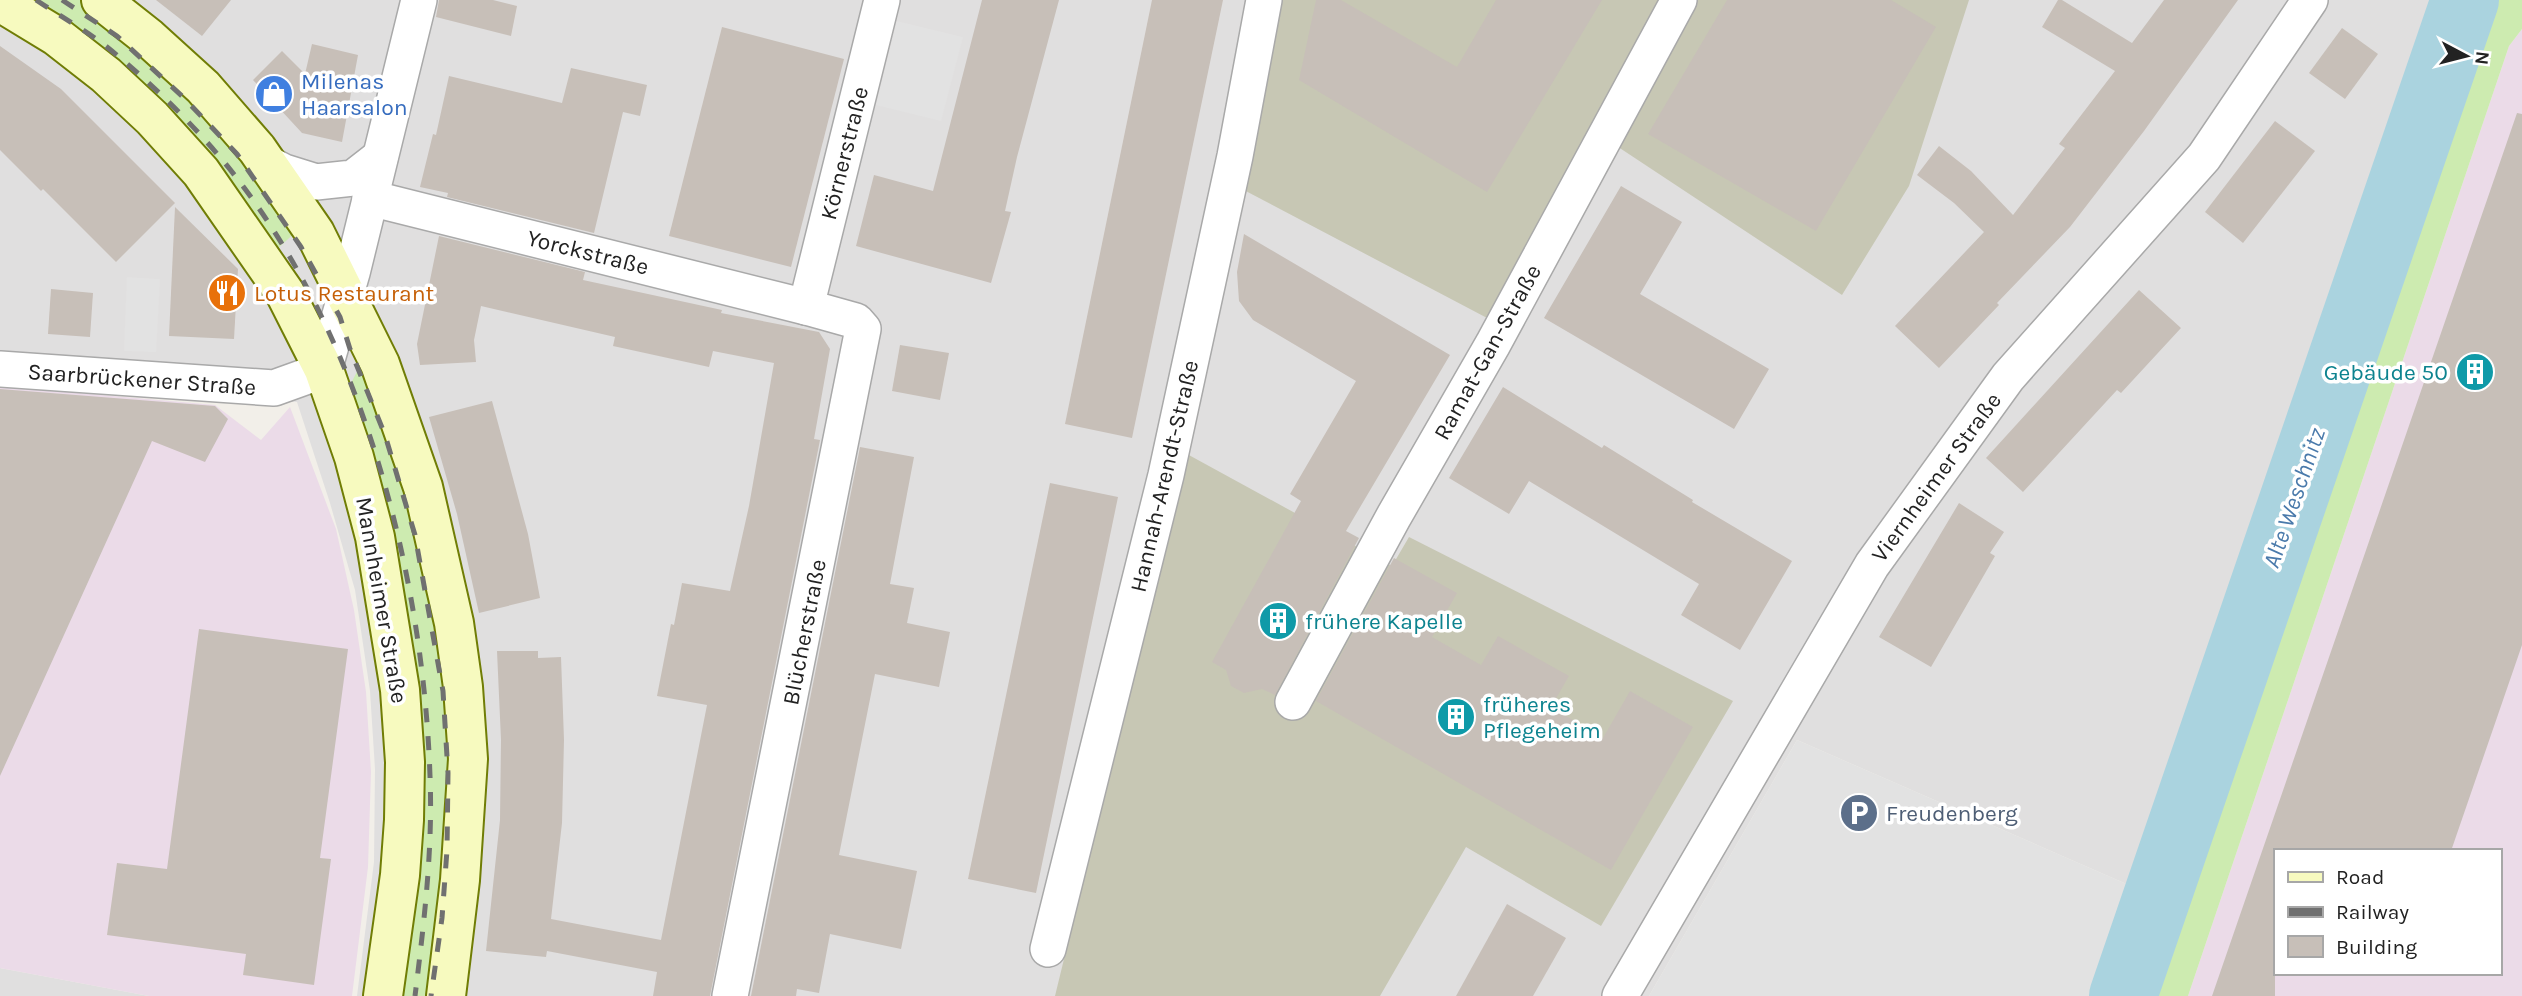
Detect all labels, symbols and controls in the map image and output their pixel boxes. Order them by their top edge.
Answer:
north arrow [2431,21,2501,91]
text: N [2470,50,2494,66]
place label: Milenas Haarsalon [301,68,408,121]
shop icon: Milenas Haarsalon [253,73,295,115]
street label: Körnerstraße [815,84,874,223]
street label: Yorckstraße [524,224,652,281]
street label: Ramat-Gan-Straße [1428,260,1547,445]
restaurant icon: Lotus Restaurant [206,272,248,314]
place label: Lotus Restaurant [254,280,435,307]
building icon: Gebäude 50 [2454,351,2496,393]
street label: Hannah-Arendt-Straße [1125,357,1204,595]
street label: Saarbrückener Straße [27,358,257,401]
place label: Gebäude 50 [2324,359,2448,386]
street label: Viernheimer Straße [1866,387,2007,567]
water label: Alte Weschnitz [2257,424,2331,572]
street label: Mannheimer Straße [350,495,413,705]
street label: Blücherstraße [777,557,832,707]
building icon: frühere Kapelle [1257,600,1299,642]
place label: frühere Kapelle [1305,608,1463,635]
place label: früheres Pflegeheim [1483,691,1601,744]
building icon: früheres Pflegeheim [1435,696,1477,738]
parking icon: Freudenberg [1838,792,1880,834]
place label: Freudenberg [1886,800,2018,827]
legend [2274,849,2501,975]
text: Road [2336,865,2384,889]
text: Railway [2336,900,2409,924]
text: Building [2336,935,2417,959]

